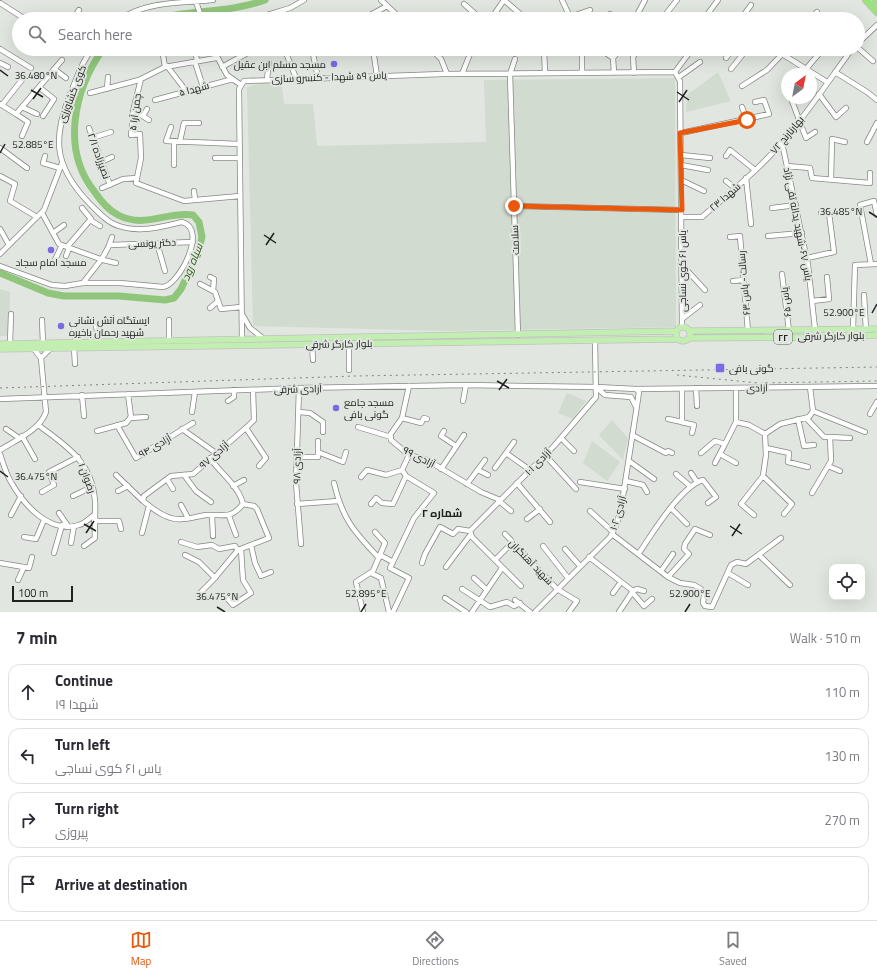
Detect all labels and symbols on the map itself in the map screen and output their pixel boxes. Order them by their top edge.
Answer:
place label: مسجد مسلم ابن عقیل [234,57,326,72]
marker: مسجد مسلم ابن عقیل [329,59,339,69]
street label: کوی کشاورزی [54,63,90,125]
street label: یاس ۵۹ شهدا - کنسرو سازی [271,67,387,87]
text: 36.480°N [15,68,57,83]
north arrow [781,68,817,104]
street label: شهدا ۵ [177,78,211,100]
street label: چمن آرا ۵ [125,93,145,131]
route start [738,111,756,129]
street label: بهارنارنج ۷۲ [767,113,807,157]
street label: نصیرزاده ۲/۱ [84,131,114,181]
text: 52.885°E [12,137,54,152]
street label: یاس ۶۷-شهید یداله تقی نژاد [780,166,816,282]
street label: شهدا ۲۳ [706,179,744,215]
route end [505,197,523,215]
text: 36.485°N [820,204,862,219]
street label: سلامت [507,225,523,255]
street label: یاس ۶۱ کوی نساجی [675,230,690,312]
street label: دکتر یونسی [128,235,176,251]
water label: سیاه رود [177,240,207,283]
marker: مسجد امام سجاد [46,245,56,255]
street label: رسالت - یاس ۶۳ [734,250,754,316]
place label: مسجد امام سجاد [15,255,87,270]
street label: یاس ۶۵ [777,286,795,318]
text: 52.900°E [823,305,865,320]
place label: ایستگاه آتش نشانی شهید رحمان باخیره [69,313,150,340]
marker: ایستگاه آتش نشانی شهید رحمان باخیره [56,321,66,331]
street label: بلوار کارگر شرقی [797,328,865,344]
road number: ۲۲ [774,330,792,344]
street label: بلوار کارگر شرقی [305,336,373,352]
place label: گونی بافی [729,361,774,376]
marker: گونی بافی [714,362,726,374]
street label: آزادی [746,380,768,396]
street label: آزادی شرقی [274,381,322,397]
place label: مسجد جامع گونی بافی [344,395,394,422]
marker: مسجد جامع گونی بافی [331,403,341,413]
street label: آزادی ۹۴ [136,430,175,461]
street label: آزادی ۹۷ [196,438,233,472]
street label: آزادی ٩٩ [400,443,438,472]
street label: آزادی ۱۰۱ [521,445,555,479]
street label: آزادی ۹۸ [289,448,305,484]
street label: رضوان ۱ [74,461,100,495]
text: 36.475°N [15,469,57,484]
street label: آزادی ۱۰۲ [606,494,630,532]
district label: شماره ۲ [422,505,462,521]
street label: شهید آهنگران [505,536,557,588]
scale bar [12,584,73,603]
text: 52.895°E [345,586,387,601]
text: 52.900°E [669,586,711,601]
text: 36.475°N [196,589,238,604]

